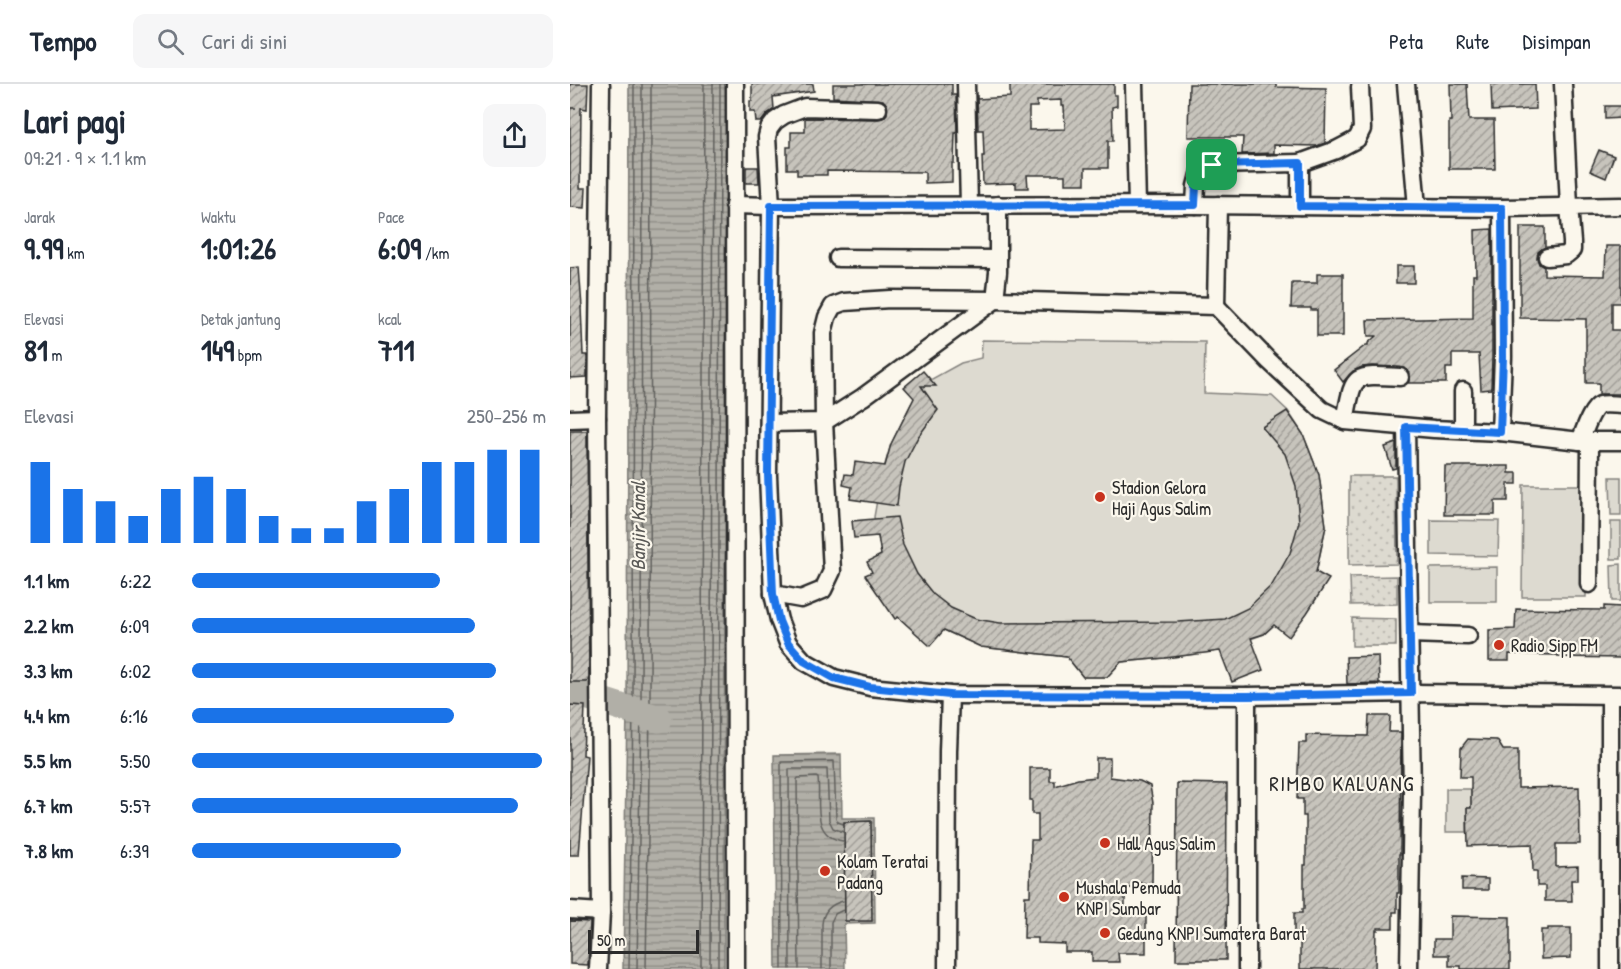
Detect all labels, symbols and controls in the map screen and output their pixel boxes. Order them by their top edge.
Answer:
search box [133,14,553,68]
text: Tempo [30,22,97,60]
icon: search [154,25,187,58]
text: Cari di sini [202,26,288,56]
text: Peta [1389,27,1423,56]
text: Rute [1456,27,1490,56]
text: Disimpan [1523,27,1591,56]
text: Lari pagi [24,99,126,143]
button: share [483,104,546,167]
pin [1186,139,1237,190]
text: 09:21 · 9 × 1.1 km [24,144,146,171]
icon: arrive [1195,148,1228,181]
text: Jarak [24,206,55,228]
text: Waktu [201,206,236,228]
text: Pace [378,206,405,228]
text: 9.99 [24,228,63,268]
text: 1:01:26 [201,228,276,268]
text: 6:09 [378,228,421,268]
text: km [63,242,85,264]
text: /km [421,242,449,264]
text: Elevasi [24,308,64,330]
text: Detak jantung [201,308,281,330]
text: kcal [378,308,401,330]
text: 81 [24,330,48,370]
text: 149 [201,330,234,370]
text: 711 [378,330,415,370]
text: m [48,344,62,366]
text: bpm [234,344,262,366]
text: Elevasi [24,402,74,429]
text: 250–256 m [467,402,546,429]
place label: Stadion Gelora Haji Agus Salim [1112,475,1211,521]
water label: Banjir Kanal [624,480,651,571]
marker: Stadion Gelora Haji Agus Salim [1093,490,1107,504]
text: 1.1 km [24,567,69,594]
text: 6:22 [120,567,151,594]
text: 2.2 km [24,612,74,639]
text: 6:09 [120,612,149,639]
place label: Radio Sipp FM [1511,633,1598,658]
marker: Radio Sipp FM [1492,638,1506,652]
text: 3.3 km [24,657,73,684]
text: 6:02 [120,657,151,684]
text: 4.4 km [24,702,70,729]
text: 6:16 [120,702,148,729]
text: 5.5 km [24,747,72,774]
text: 5:50 [120,747,151,774]
district label: RIMBO KALUANG [1269,769,1415,798]
text: 6.7 km [24,792,73,819]
text: 5:57 [120,792,151,819]
place label: Hall Agus Salim [1117,831,1216,856]
marker: Hall Agus Salim [1098,836,1112,850]
text: 7.8 km [24,837,73,864]
text: 6:39 [120,837,149,864]
place label: Kolam Teratai Padang [837,849,929,895]
marker: Kolam Teratai Padang [818,864,832,878]
place label: Mushala Pemuda KNPI Sumbar [1076,875,1181,921]
marker: Mushala Pemuda KNPI Sumbar [1057,890,1071,904]
place label: Gedung KNPI Sumatera Barat [1117,921,1307,946]
marker: Gedung KNPI Sumatera Barat [1098,926,1112,940]
scale bar [588,927,699,954]
text: 50 m [597,929,626,951]

